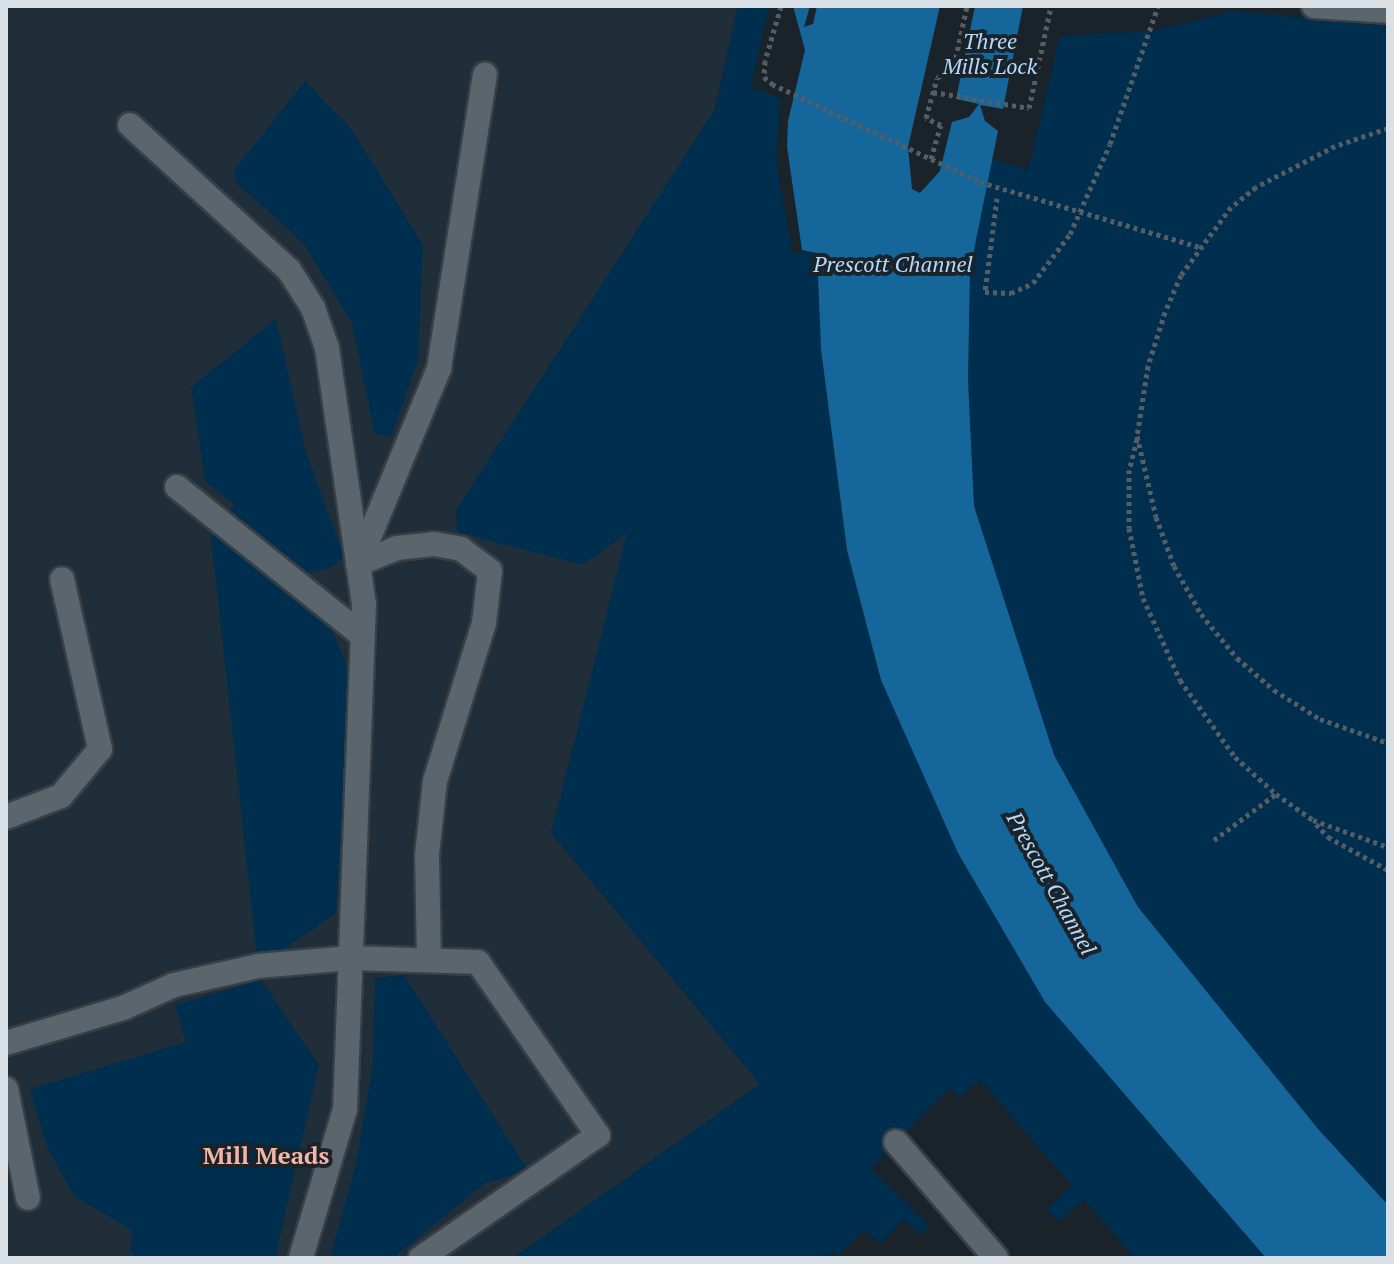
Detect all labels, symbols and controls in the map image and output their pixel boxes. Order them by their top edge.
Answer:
water label: Three Mills Lock [943,27,1037,78]
water label: Prescott Channel [813,251,973,277]
water label: Prescott Channel [1002,807,1102,959]
district label: Mill Meads [203,1142,329,1170]

